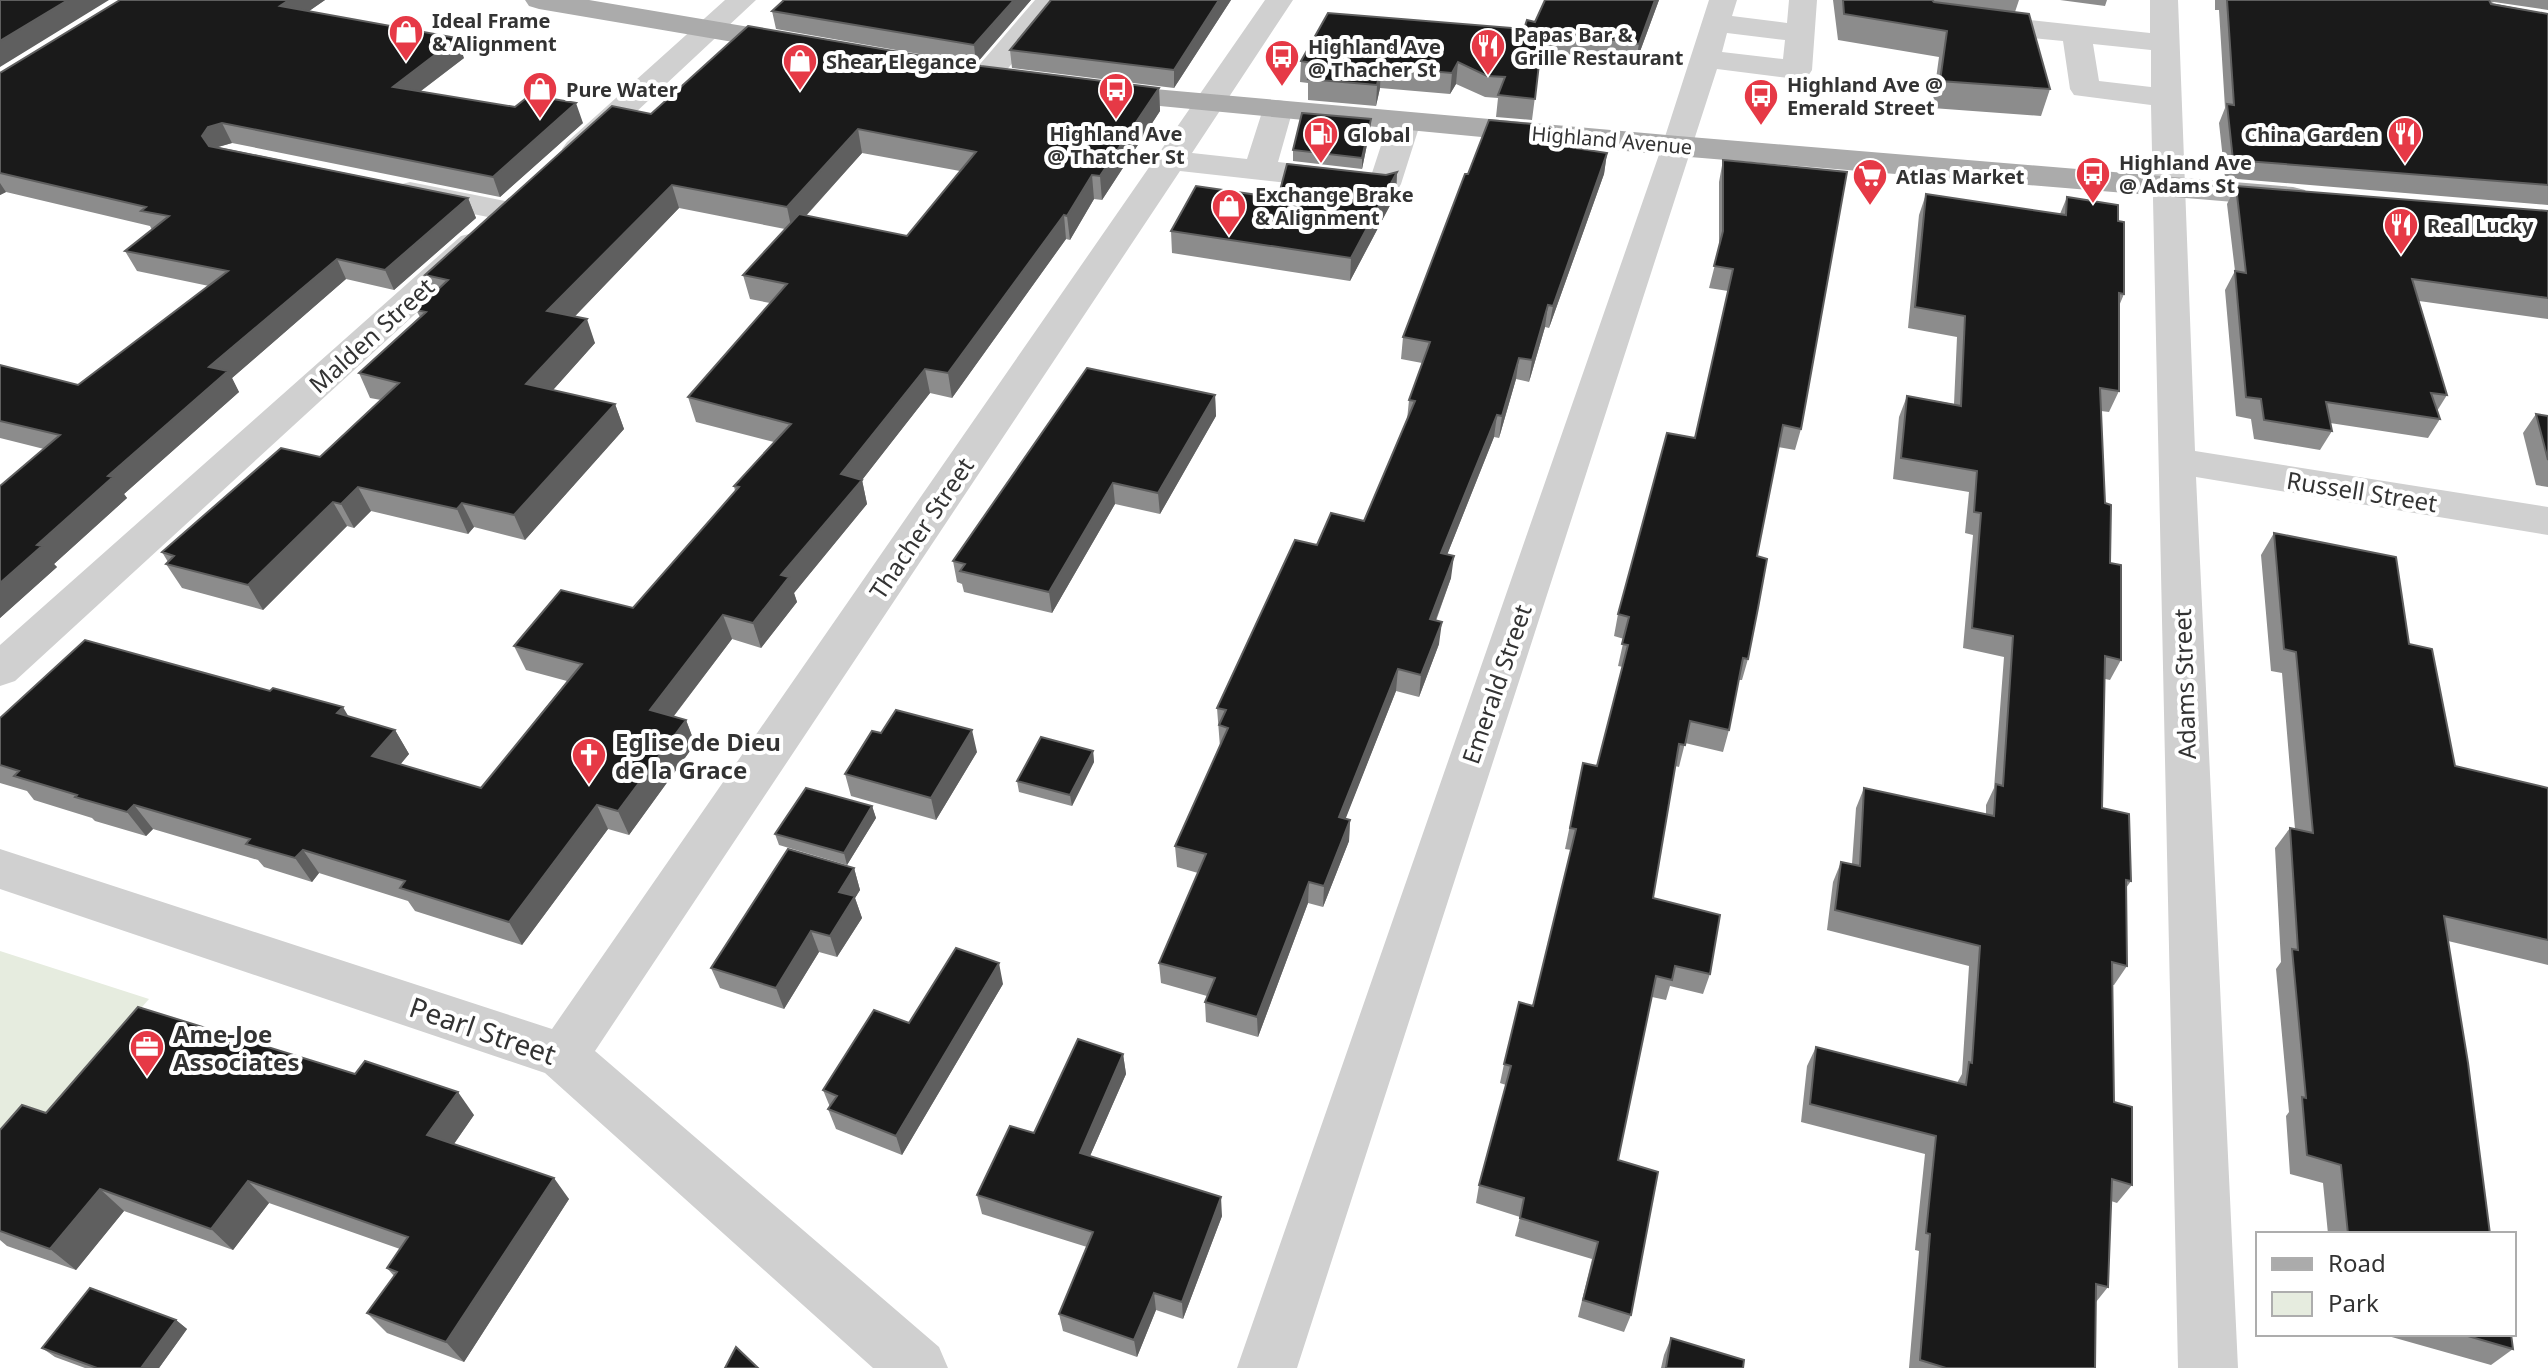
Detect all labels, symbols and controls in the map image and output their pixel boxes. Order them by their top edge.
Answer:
place label: Ideal Frame & Alignment [432,7,557,57]
shop icon: Ideal Frame & Alignment [387,13,425,63]
place label: Papas Bar & Grille Restaurant [1514,21,1684,71]
restaurant icon: Papas Bar & Grille Restaurant [1469,27,1507,77]
place label: Highland Ave @ Thacher St [1308,33,1441,83]
bus stop icon: Highland Ave @ Thacher St [1263,38,1301,88]
shop icon: Shear Elegance [781,42,819,92]
place label: Shear Elegance [826,48,977,75]
shop icon: Pure Water [521,70,559,120]
bus stop icon: Highland Ave @ Thatcher St [1097,71,1135,121]
place label: Highland Ave @ Emerald Street [1787,71,1943,121]
place label: Pure Water [566,76,678,103]
bus stop icon: Highland Ave @ Emerald Street [1742,77,1780,127]
fuel station icon: Global [1302,115,1340,165]
restaurant icon: China Garden [2386,115,2424,165]
place label: Highland Ave @ Thatcher St [1047,120,1185,170]
street label: Highland Avenue [1531,120,1693,160]
place label: Global [1347,121,1411,148]
place label: China Garden [2244,121,2379,148]
place label: Highland Ave @ Adams St [2119,149,2252,199]
bus stop icon: Highland Ave @ Adams St [2074,155,2112,205]
supermarket icon: Atlas Market [1851,157,1889,207]
place label: Atlas Market [1896,163,2025,190]
place label: Exchange Brake & Alignment [1255,181,1414,231]
shop icon: Exchange Brake & Alignment [1210,187,1248,237]
restaurant icon: Real Lucky [2382,206,2420,256]
place label: Real Lucky [2427,212,2534,239]
street label: Malden Street [301,270,441,400]
street label: Thacher Street [861,450,981,605]
street label: Russell Street [2284,463,2440,519]
street label: Emerald Street [1453,600,1539,768]
street label: Adams Street [2165,608,2203,760]
place label: Eglise de Dieu de la Grace [615,725,781,786]
church icon: Eglise de Dieu de la Grace [570,736,608,786]
street label: Pearl Street [405,987,561,1073]
place label: Ame-Joe Associates [173,1017,299,1078]
office icon: Ame-Joe Associates [128,1028,166,1078]
legend [2256,1232,2516,1336]
text: Road [2328,1246,2386,1279]
text: Park [2328,1286,2379,1319]

